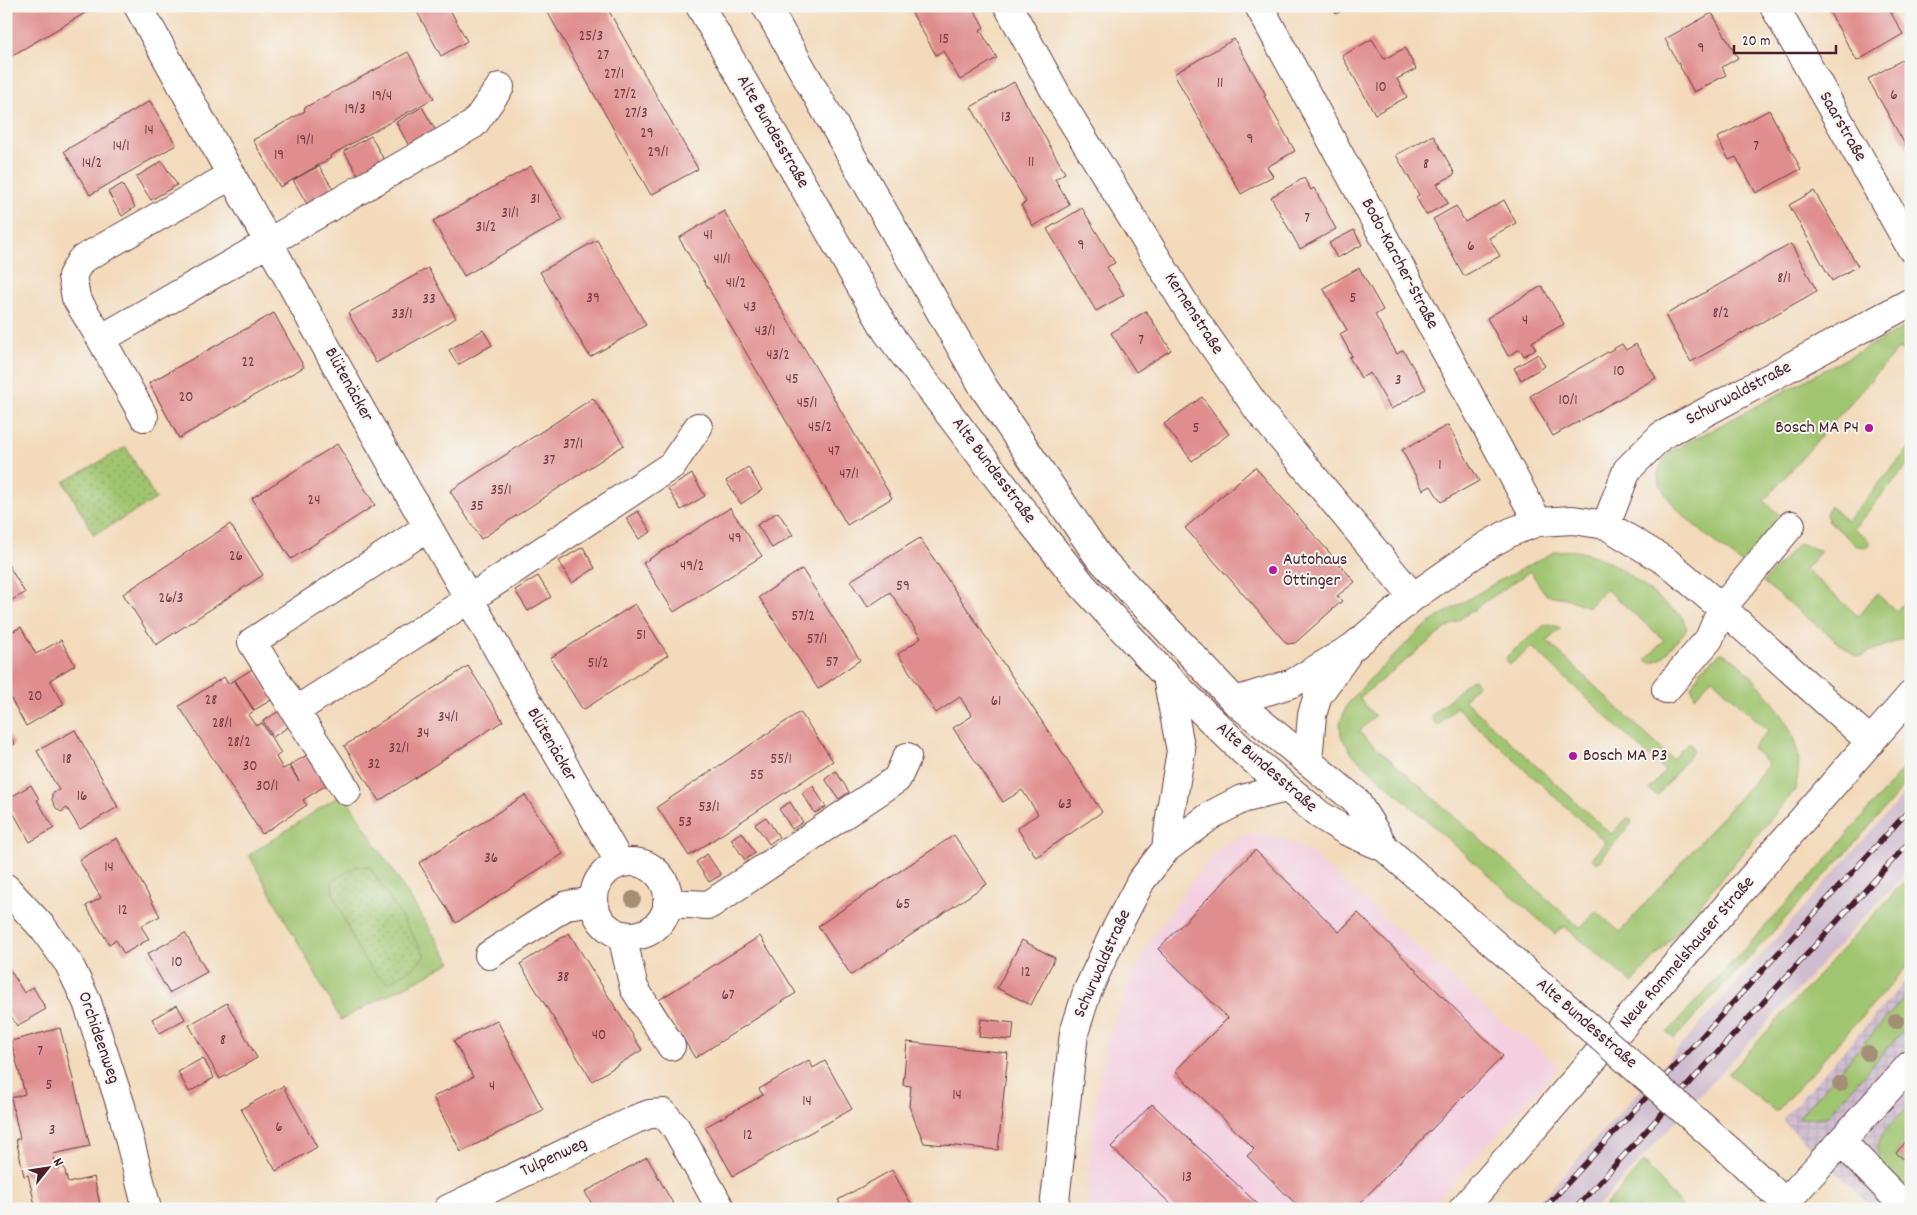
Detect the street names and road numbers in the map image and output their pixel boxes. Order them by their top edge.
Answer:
street label: Alte Bundesstraße [729,71,815,193]
street label: Saarstraße [1812,87,1872,167]
street label: Bodo-Karcher-Straße [1354,194,1444,334]
street label: Kernenstraße [1157,268,1229,360]
street label: Blütenäcker [317,343,379,427]
street label: Schurwaldstraße [1682,356,1796,432]
street label: Alte Bundesstraße [945,413,1041,529]
street label: Blütenäcker [520,703,582,787]
street label: Alte Bundesstraße [1210,717,1322,819]
street label: Neue Rommelshauser Straße [1615,871,1761,1035]
street label: Schurwaldstraße [1068,906,1138,1022]
street label: Alte Bundesstraße [1530,973,1642,1075]
street label: Orchideenweg [71,989,125,1087]
street label: Tulpenweg [516,1132,592,1184]

